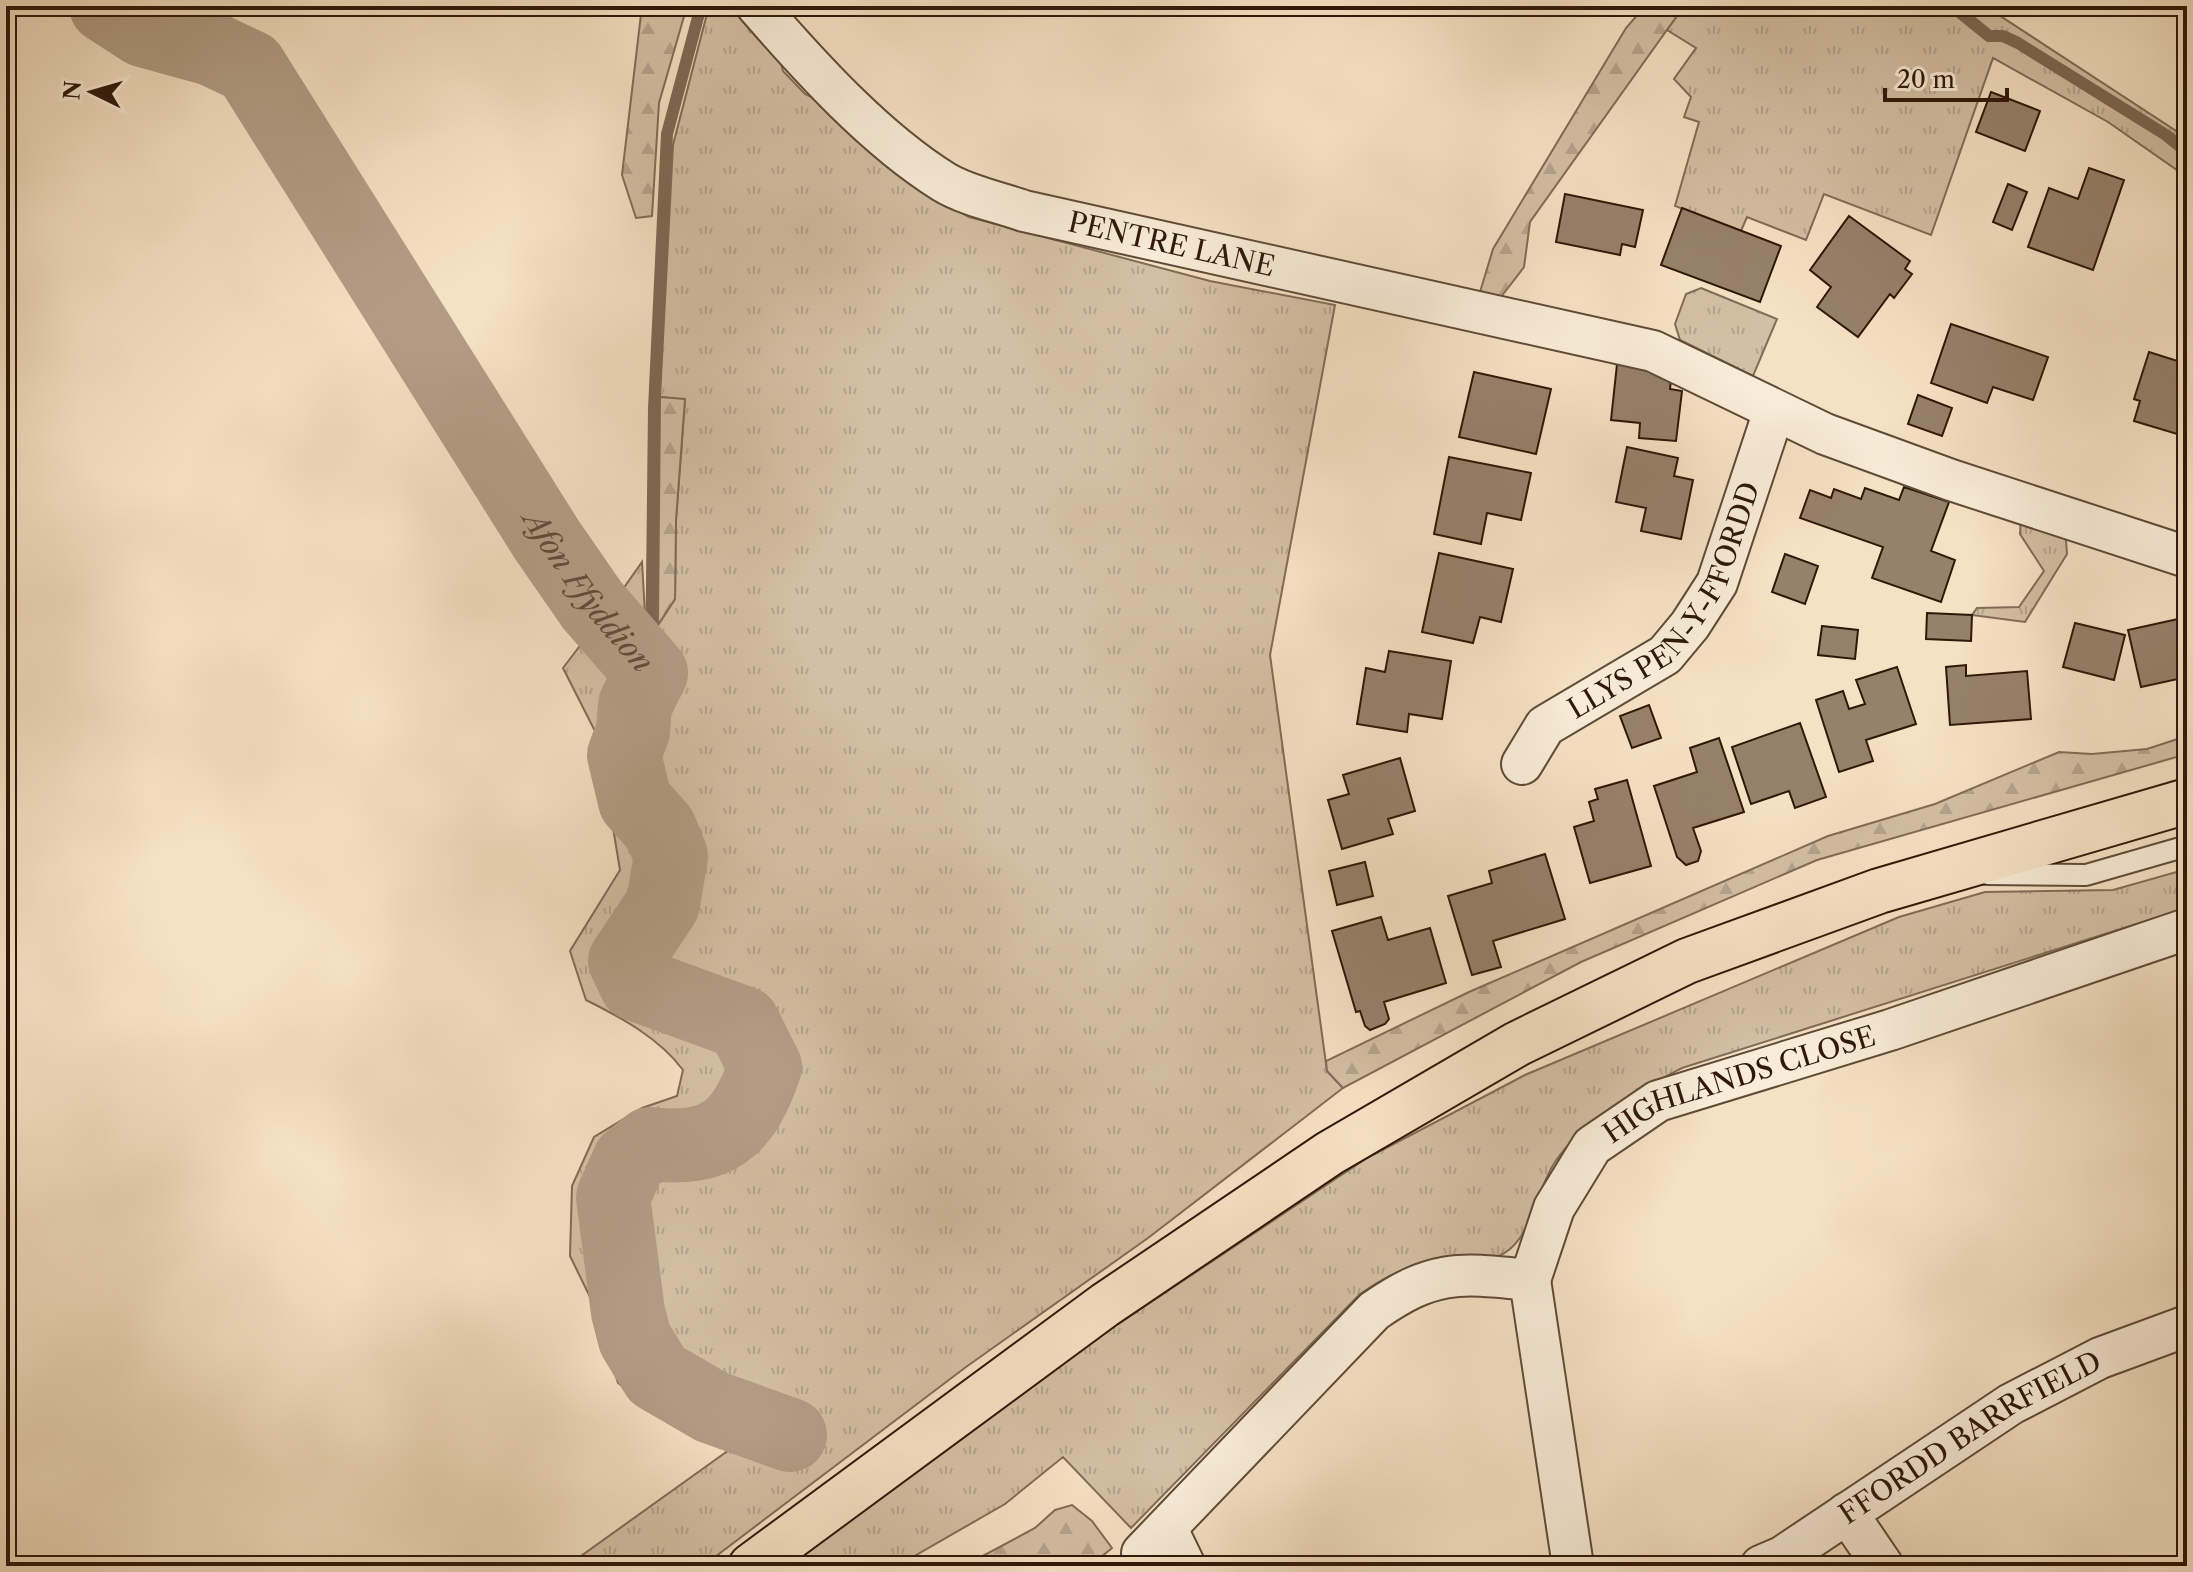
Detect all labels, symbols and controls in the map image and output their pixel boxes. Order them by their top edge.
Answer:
north arrow [52,52,132,132]
scale bar [1885,52,2007,102]
text: 20 m [1897,65,1955,94]
text: N [58,80,87,101]
street label: PENTRE LANE [1065,204,1278,283]
street label: LLYS PEN-Y-FFORDD [1561,477,1766,726]
water label: Afon Ffyddion [513,500,661,680]
street label: HIGHLANDS CLOSE [1597,1018,1880,1150]
street label: FFORDD BARRFIELD [1833,1344,2107,1531]

